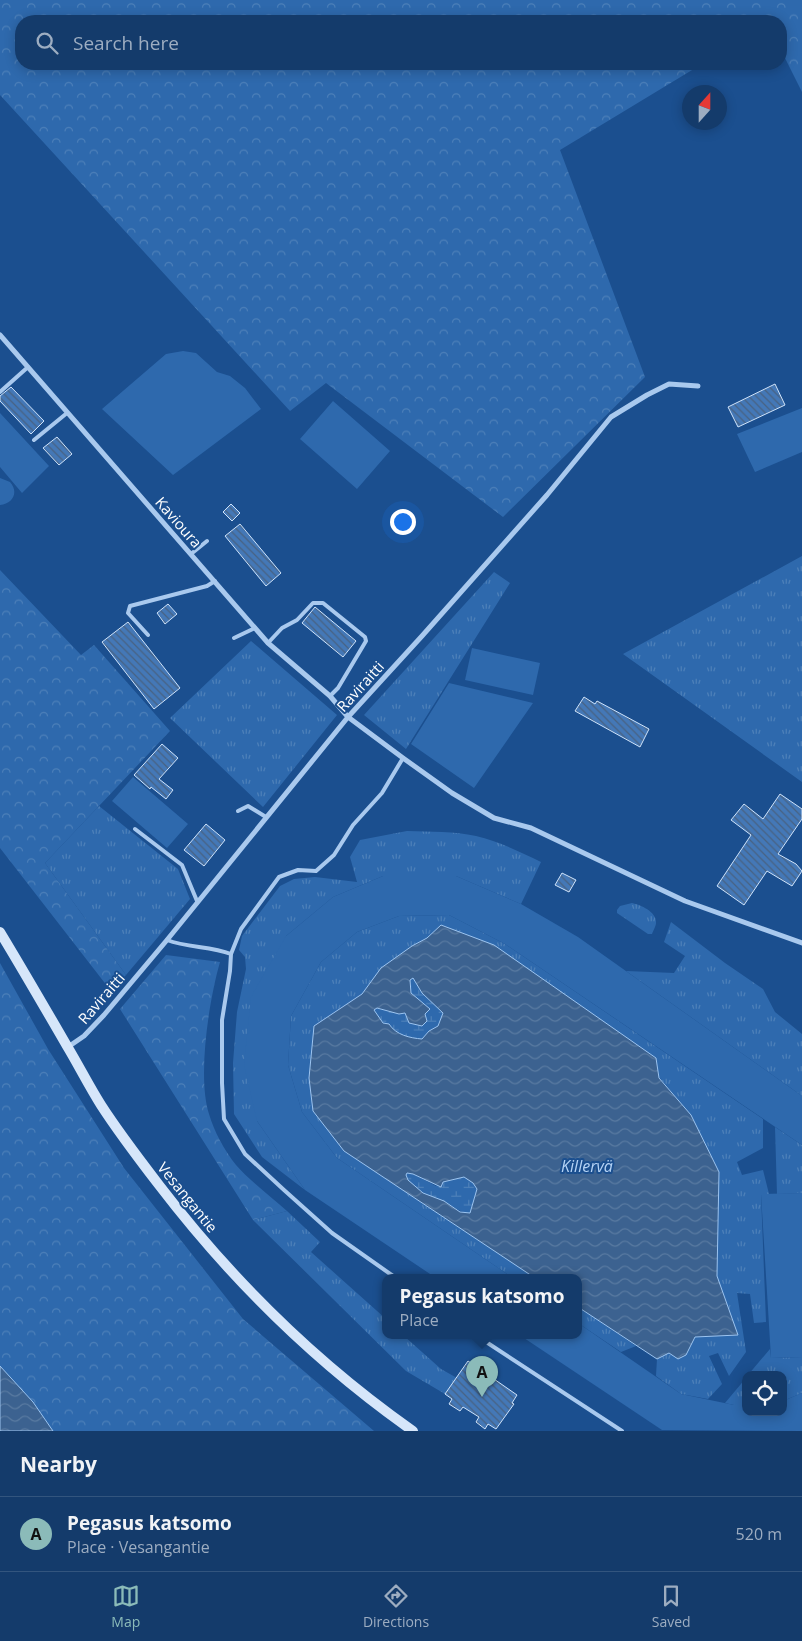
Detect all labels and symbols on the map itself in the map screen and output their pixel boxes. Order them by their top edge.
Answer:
north arrow [682,85,727,130]
street label: Kavioura [151,492,207,552]
your location [390,509,416,535]
street label: Raviraitti [332,656,388,716]
street label: Raviraitti [73,968,129,1028]
water label: Killervä [561,1155,613,1177]
street label: Vesangantie [153,1158,223,1236]
pin: A [466,1356,498,1397]

